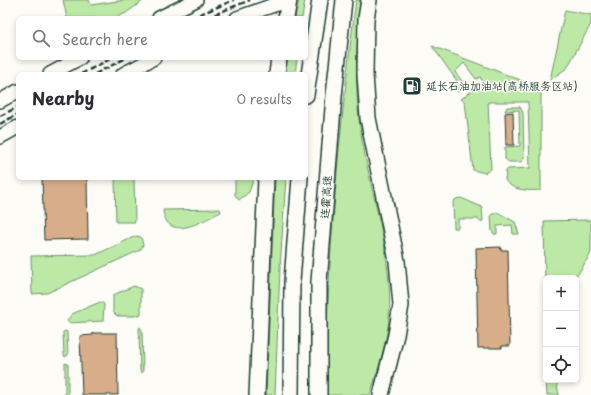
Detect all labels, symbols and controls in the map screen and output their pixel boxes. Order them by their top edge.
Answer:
search box [16,16,308,60]
icon: search [30,27,52,49]
text: Search here [62,27,148,50]
fuel station icon: 延长石油加油站(高桥服务区站) [401,75,423,97]
place label: 延长石油加油站(高桥服务区站) [426,77,578,94]
text: Nearby [32,85,94,111]
text: 0 results [237,89,292,108]
street label: 连霍高速 [315,174,336,220]
map controls [543,275,579,383]
button: + [543,275,579,311]
button: − [543,311,579,347]
button: locate [543,347,579,383]

